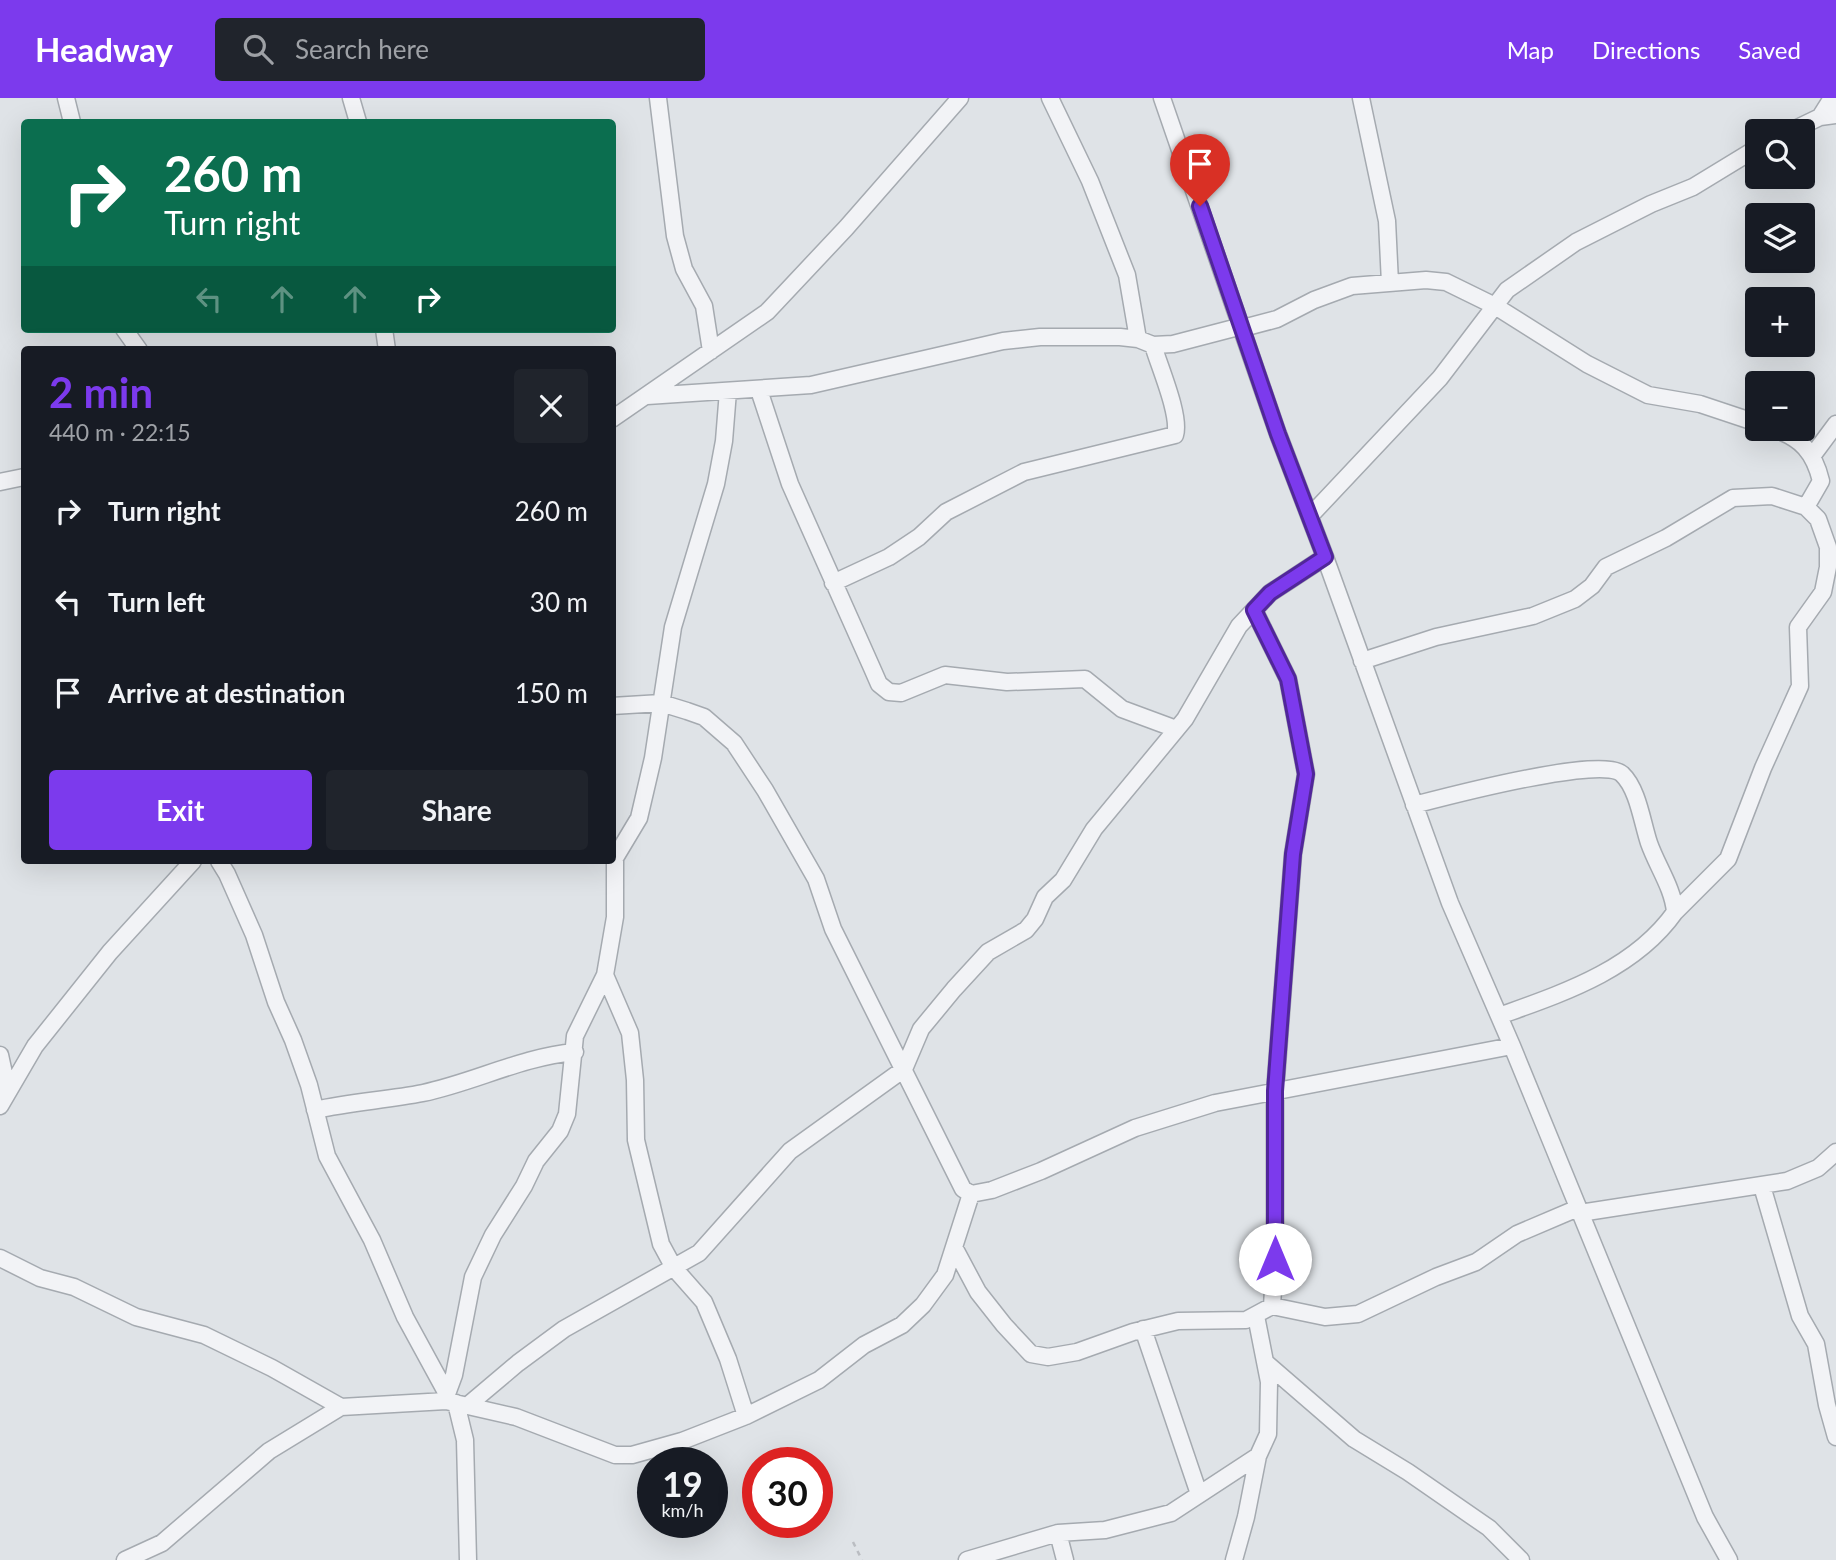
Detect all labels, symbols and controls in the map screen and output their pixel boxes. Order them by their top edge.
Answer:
search box [215,18,705,81]
text: Headway [35,29,173,69]
icon: search [239,30,277,68]
text: Search here [295,33,429,65]
text: Map [1507,35,1554,64]
text: Directions [1592,35,1700,64]
text: Saved [1738,35,1801,64]
map controls [1745,119,1815,441]
button: search [1745,119,1815,189]
pin [1170,134,1230,206]
text: 260 m [164,144,302,202]
icon: arrive [1181,145,1219,183]
icon: right [49,147,140,238]
text: Turn right [164,203,300,242]
button: layers [1745,203,1815,273]
icon: left [190,280,228,318]
icon: ahead [263,280,301,318]
icon: ahead [336,280,374,318]
icon: right [409,280,447,318]
button: + [1745,287,1815,357]
text: 2 min [49,367,153,417]
button: close [514,369,588,443]
button: − [1745,371,1815,441]
text: 440 m · 22:15 [49,418,191,446]
icon: right [49,492,87,530]
text: Turn right [108,495,221,527]
text: 260 m [515,495,588,527]
icon: left [49,583,87,621]
text: Turn left [108,586,205,618]
text: 30 m [530,586,588,618]
icon: arrive [49,674,87,712]
text: Arrive at destination [108,677,345,709]
text: 150 m [515,677,588,709]
button: Exit [49,770,312,850]
button: Share [326,770,588,850]
position arrow [1238,1222,1312,1296]
speed limit sign: 30 [742,1447,833,1538]
text: 19 [662,1462,703,1504]
text: km/h [661,1499,704,1521]

